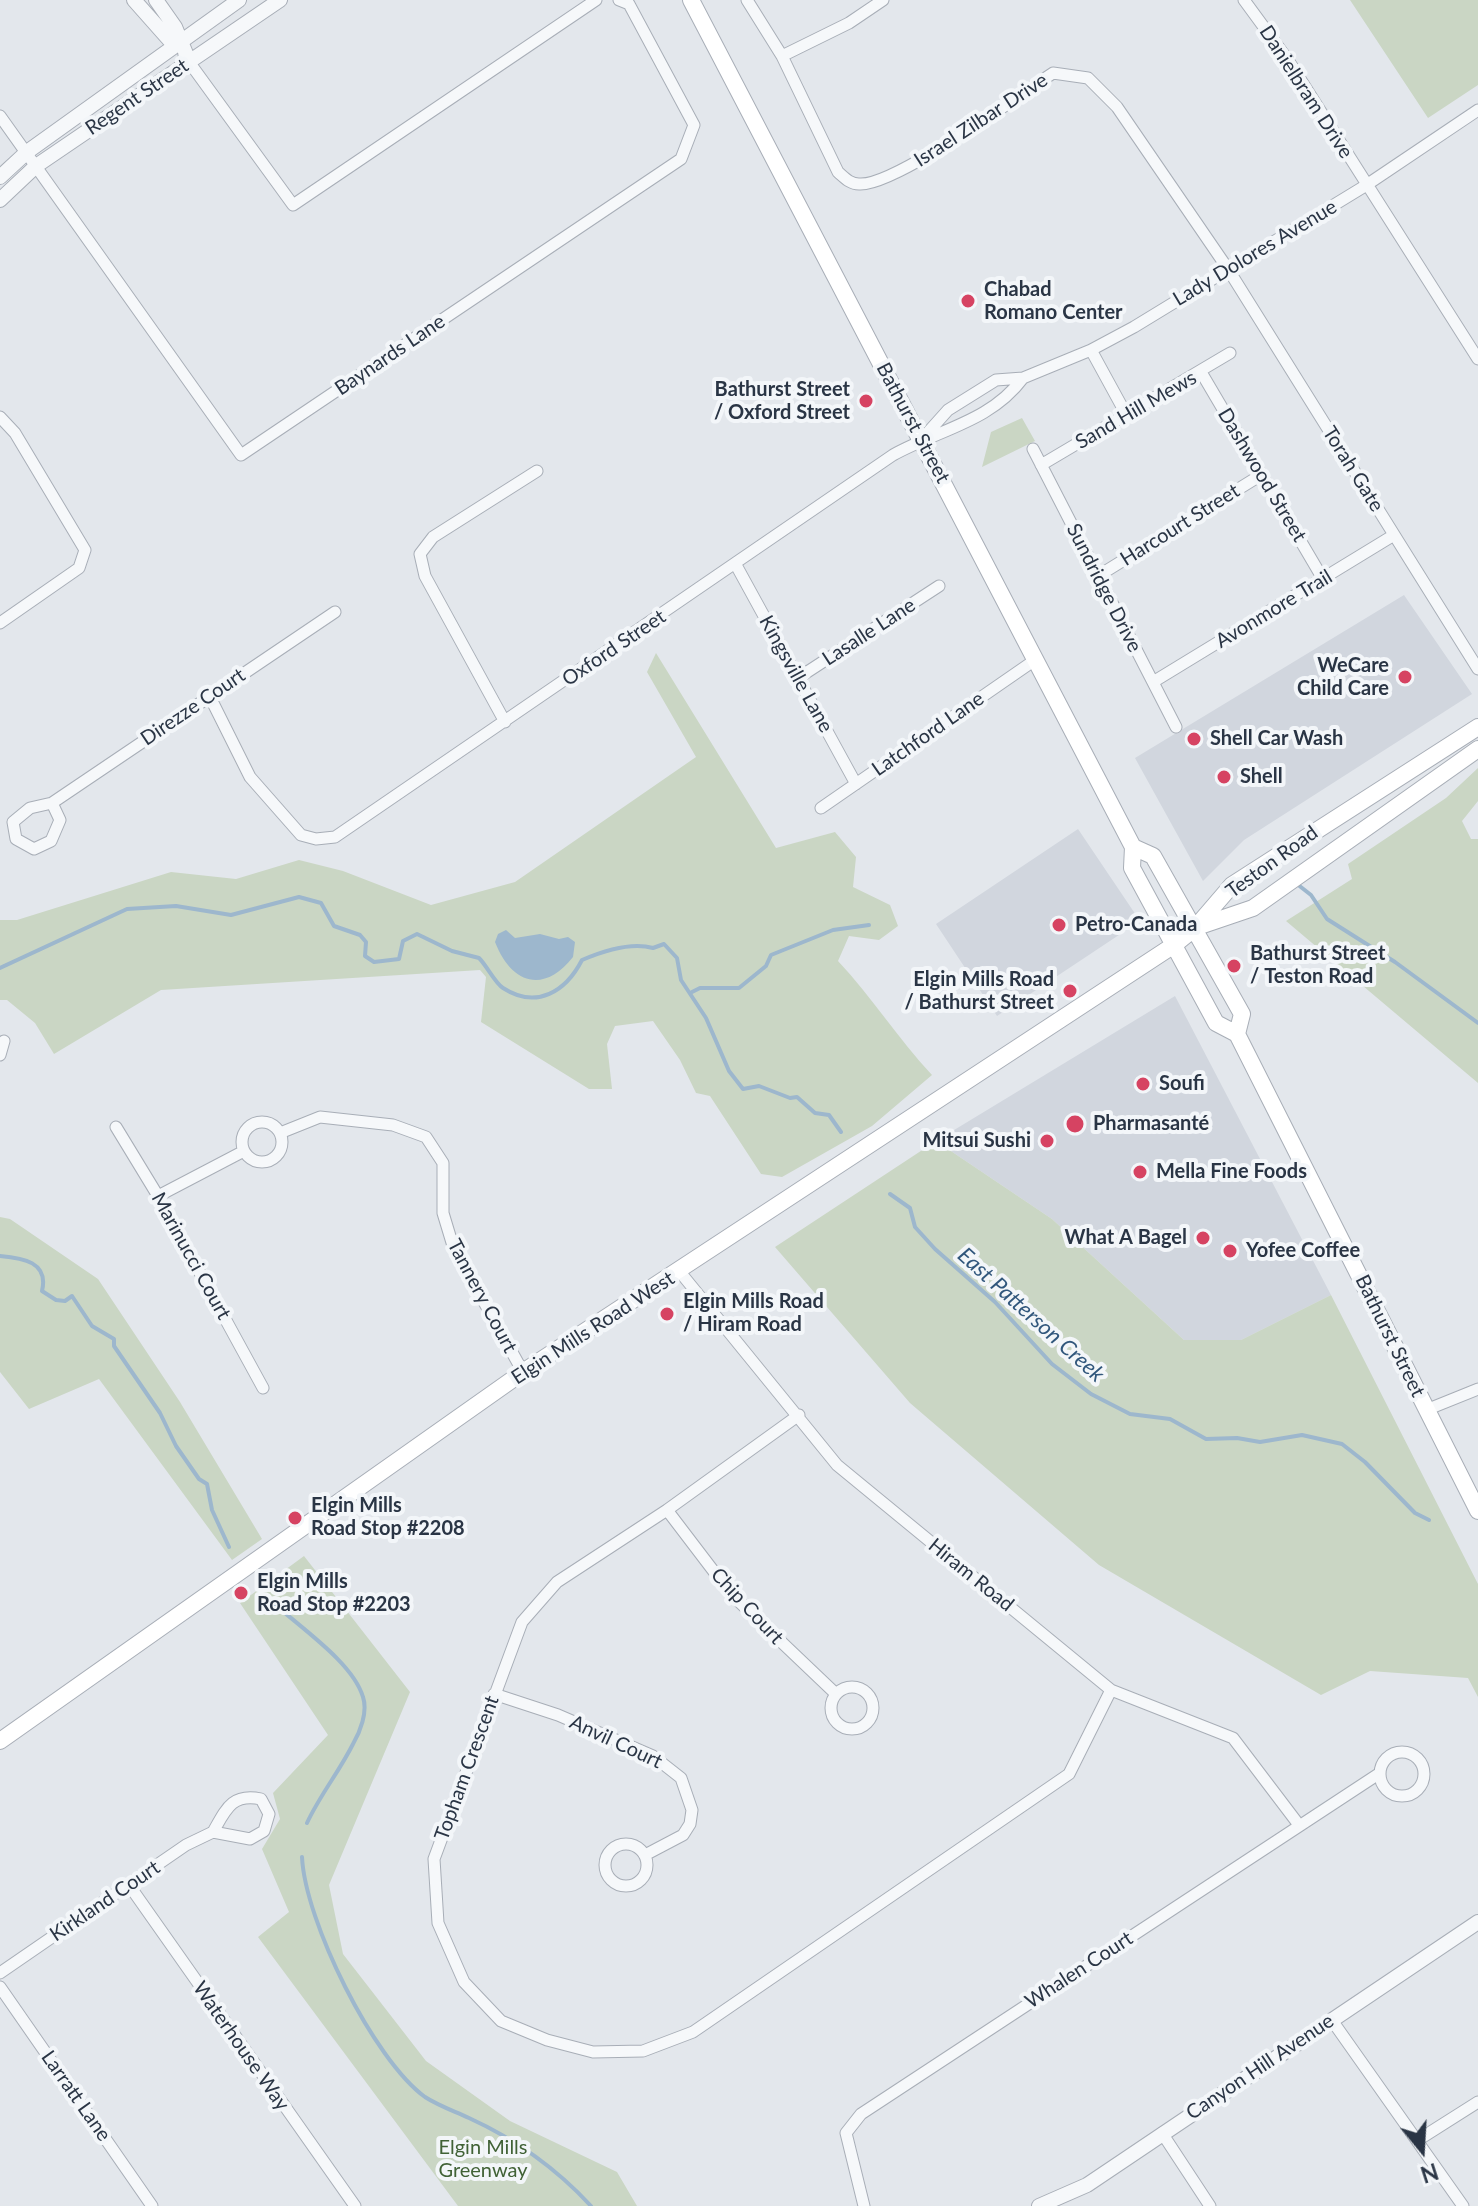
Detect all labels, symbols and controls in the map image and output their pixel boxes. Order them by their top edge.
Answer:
street label: Danielbram Drive [1254,21,1358,163]
street label: Regent Street [81,54,193,140]
street label: Israel Zilbar Drive [910,68,1052,172]
street label: Lady Dolores Avenue [1169,195,1341,311]
place label: Chabad Romano Center [984,278,1123,325]
marker: Chabad Romano Center [959,292,977,310]
street label: Baynards Lane [330,309,450,401]
street label: Bathurst Street [871,359,955,487]
street label: Sand Hill Mews [1071,366,1201,454]
place label: Bathurst Street / Oxford Street [714,378,850,425]
marker: Bathurst Street / Oxford Street [857,392,875,410]
street label: Dashwood Street [1213,404,1311,546]
street label: Torah Gate [1317,422,1389,516]
street label: Harcourt Street [1116,479,1244,571]
street label: Sundridge Drive [1061,520,1147,656]
street label: Avonmore Trail [1211,565,1337,653]
street label: Lasalle Lane [818,593,920,671]
street label: Oxford Street [558,605,670,691]
street label: Kingsville Lane [754,611,838,737]
place label: WeCare Child Care [1297,654,1389,701]
street label: Direzze Court [136,663,250,751]
marker: WeCare Child Care [1396,668,1414,686]
street label: Latchford Lane [867,687,989,781]
place label: Shell Car Wash [1210,727,1343,751]
marker: Shell Car Wash [1185,730,1203,748]
place label: Shell [1240,765,1283,789]
marker: Shell [1215,768,1233,786]
street label: Teston Road [1221,821,1323,903]
place label: Petro-Canada [1075,913,1197,937]
marker: Petro-Canada [1050,916,1068,934]
place label: Bathurst Street / Teston Road [1250,942,1385,989]
marker: Bathurst Street / Teston Road [1225,957,1243,975]
place label: Elgin Mills Road / Bathurst Street [904,968,1054,1015]
marker: Elgin Mills Road / Bathurst Street [1061,982,1079,1000]
place label: Soufi [1159,1072,1205,1096]
marker: Soufi [1134,1075,1152,1093]
place label: Pharmasanté [1093,1112,1209,1136]
marker: Pharmasanté [1064,1113,1086,1135]
place label: Mitsui Sushi [922,1129,1031,1153]
marker: Mitsui Sushi [1038,1132,1056,1150]
place label: Mella Fine Foods [1156,1160,1307,1184]
marker: Mella Fine Foods [1131,1163,1149,1181]
street label: Marinucci Court [146,1188,236,1324]
place label: What A Bagel [1065,1226,1187,1250]
marker: What A Bagel [1194,1229,1212,1247]
street label: Tannery Court [442,1235,522,1357]
place label: Yofee Coffee [1246,1239,1360,1263]
water label: East Patterson Creek [952,1242,1110,1388]
marker: Yofee Coffee [1221,1242,1239,1260]
street label: Elgin Mills Road West [507,1266,679,1390]
street label: Bathurst Street [1350,1271,1430,1401]
place label: Elgin Mills Road / Hiram Road [683,1290,824,1337]
marker: Elgin Mills Road / Hiram Road [658,1305,676,1323]
place label: Elgin Mills Road Stop #2208 [311,1494,465,1541]
marker: Elgin Mills Road Stop #2208 [286,1509,304,1527]
street label: Hiram Road [923,1533,1019,1617]
street label: Chip Court [706,1563,788,1649]
place label: Elgin Mills Road Stop #2203 [257,1570,411,1617]
marker: Elgin Mills Road Stop #2203 [232,1584,250,1602]
street label: Topham Crescent [430,1692,504,1844]
street label: Anvil Court [566,1710,666,1774]
street label: Kirkland Court [45,1855,165,1947]
street label: Whalen Court [1021,1926,1137,2014]
street label: Waterhouse Way [188,1977,294,2115]
street label: Canyon Hill Avenue [1182,2009,1338,2125]
street label: Larratt Lane [36,2046,116,2146]
north arrow [1382,2110,1462,2190]
park label: Elgin Mills Greenway [438,2136,528,2183]
text: N [1417,2158,1442,2189]

